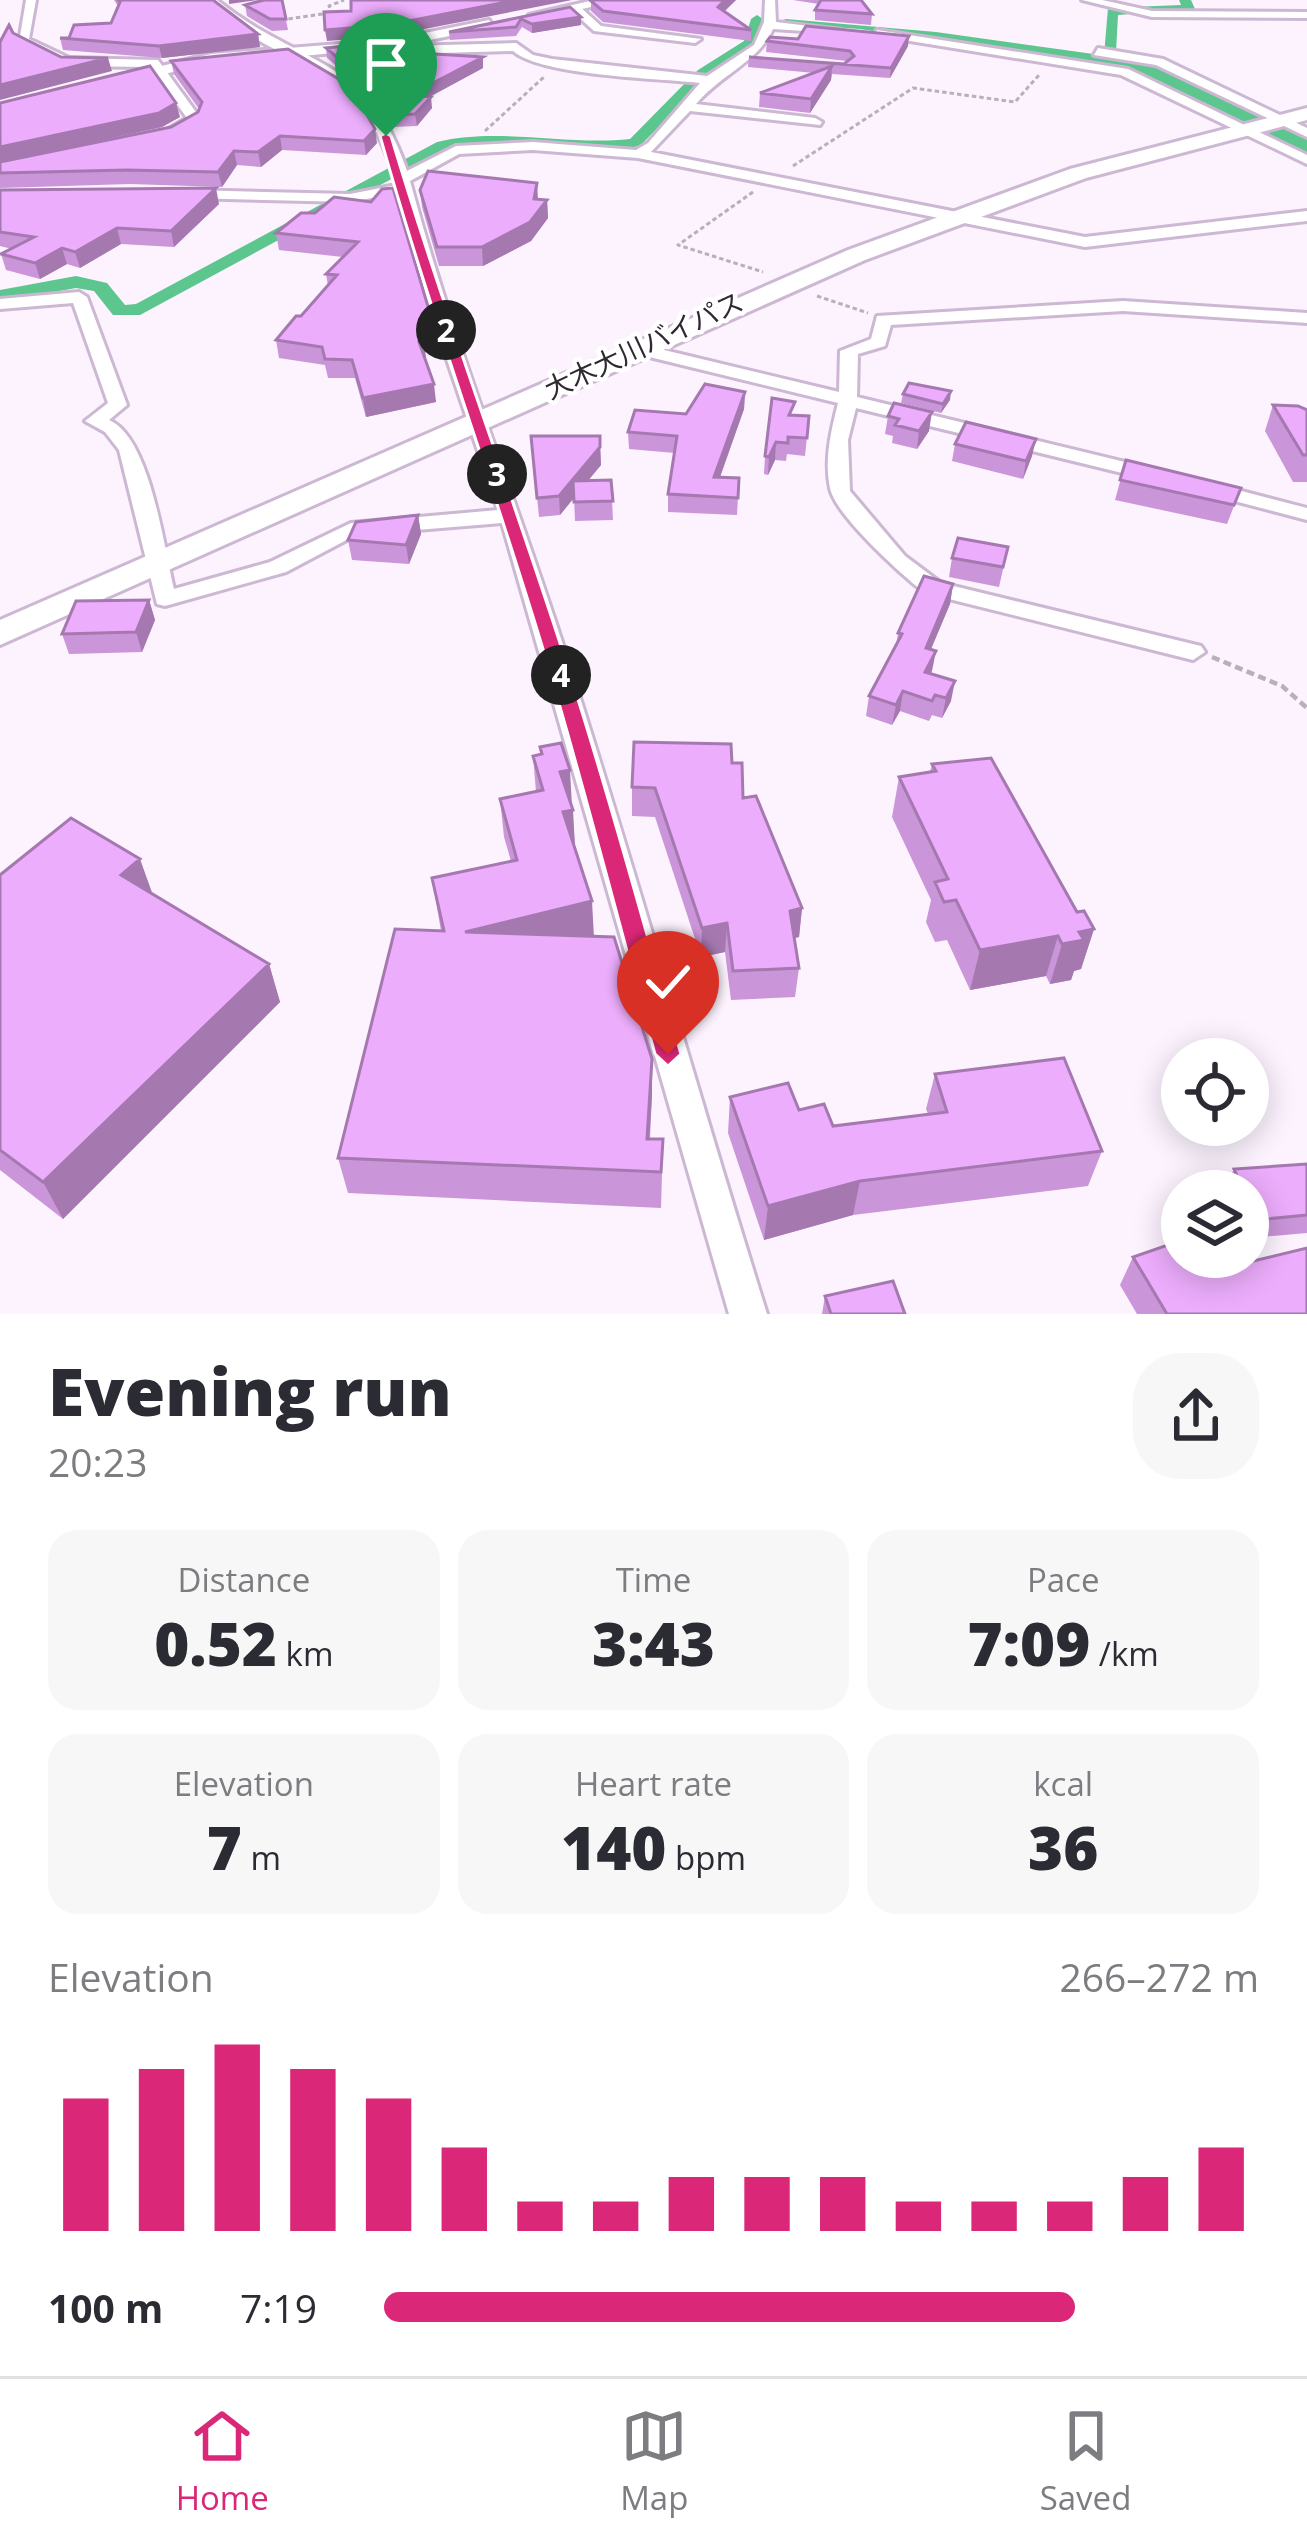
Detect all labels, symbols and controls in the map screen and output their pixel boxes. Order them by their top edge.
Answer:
pin [335,13,437,136]
icon: arrive [353,31,419,97]
street label: 大木大川バイパス [538,282,749,407]
pin: 2 [416,300,476,360]
text: 2 [437,307,455,352]
pin: 3 [467,444,527,504]
text: 3 [488,451,506,496]
pin: 4 [531,645,591,705]
text: 4 [552,652,570,697]
pin [617,931,719,1054]
icon: check [635,949,701,1015]
map controls [1161,1038,1269,1278]
button: locate [1161,1038,1269,1146]
button: layers [1161,1170,1269,1278]
text: Evening run [48,1345,452,1435]
button: share [1133,1353,1259,1479]
text: 20:23 [48,1435,147,1488]
text: Distance [177,1557,310,1602]
text: Time [616,1557,691,1602]
text: Pace [1027,1557,1099,1602]
text: 0.52 [154,1602,277,1684]
text: 3:43 [592,1602,715,1684]
text: 7:09 [967,1602,1090,1684]
text: km [277,1631,333,1676]
text: /km [1090,1631,1159,1676]
text: Elevation [174,1761,314,1806]
text: Heart rate [575,1761,732,1806]
text: kcal [1033,1761,1093,1806]
text: 7 [207,1806,242,1888]
text: 140 [561,1806,666,1888]
text: 36 [1028,1806,1098,1888]
text: m [242,1835,281,1880]
text: bpm [666,1835,746,1880]
text: Elevation [48,1950,214,2003]
text: 266–272 m [1059,1950,1259,2003]
text: 100 m [48,2281,163,2334]
text: 7:19 [240,2281,317,2334]
tab: Home [176,2403,269,2520]
tab: Map [620,2403,688,2520]
tab: Saved [1040,2403,1131,2520]

